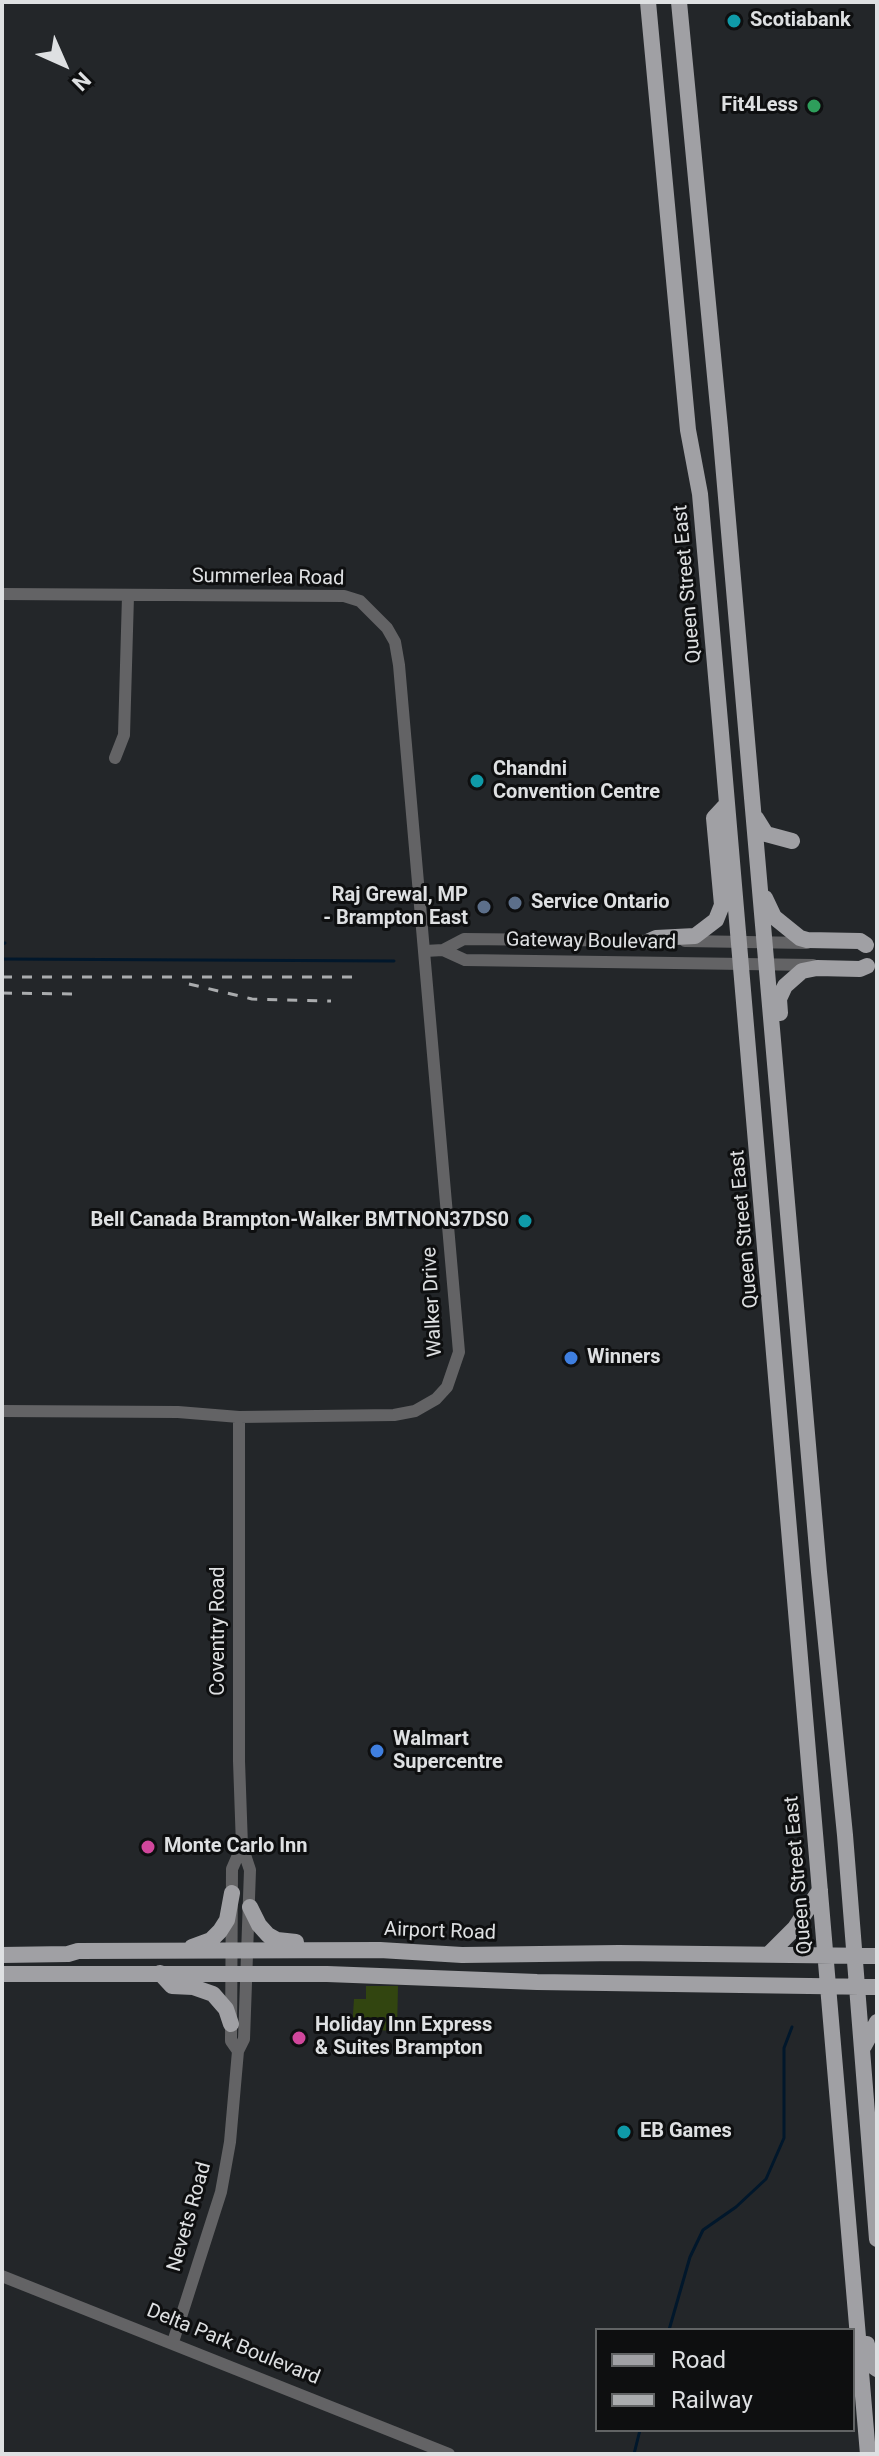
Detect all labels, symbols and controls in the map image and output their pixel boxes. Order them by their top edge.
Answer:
place label: Scotiabank [750,9,851,33]
marker: Scotiabank [725,12,743,30]
north arrow [24,24,104,104]
text: N [67,67,96,96]
place label: Fit4Less [721,94,798,118]
marker: Fit4Less [805,97,823,115]
street label: Queen Street East [669,504,707,664]
street label: Summerlea Road [192,565,344,591]
place label: Chandni Convention Centre [493,758,660,805]
marker: Chandni Convention Centre [468,772,486,790]
place label: Raj Grewal, MP - Brampton East [323,884,468,931]
place label: Service Ontario [531,891,670,915]
marker: Service Ontario [506,894,524,912]
marker: Raj Grewal, MP - Brampton East [475,898,493,916]
street label: Gateway Boulevard [506,929,676,955]
street label: Queen Street East [726,1149,764,1309]
place label: Bell Canada Brampton-Walker BMTNON37DS0 [90,1209,509,1233]
marker: Bell Canada Brampton-Walker BMTNON37DS0 [516,1212,534,1230]
street label: Walker Drive [418,1246,448,1358]
place label: Winners [587,1346,661,1370]
marker: Winners [562,1349,580,1367]
street label: Coventry Road [207,1566,231,1696]
place label: Walmart Supercentre [393,1728,503,1775]
marker: Walmart Supercentre [368,1742,386,1760]
street label: Queen Street East [780,1795,818,1955]
place label: Monte Carlo Inn [164,1835,307,1859]
marker: Monte Carlo Inn [139,1838,157,1856]
street label: Airport Road [384,1918,496,1946]
place label: Holiday Inn Express & Suites Brampton [315,2014,492,2061]
marker: Holiday Inn Express & Suites Brampton [290,2029,308,2047]
place label: EB Games [640,2120,732,2144]
marker: EB Games [615,2123,633,2141]
street label: Nevets Road [163,2160,217,2274]
street label: Delta Park Boulevard [143,2299,323,2391]
legend [595,2328,855,2432]
text: Road [671,2346,726,2374]
text: Railway [671,2386,753,2414]

